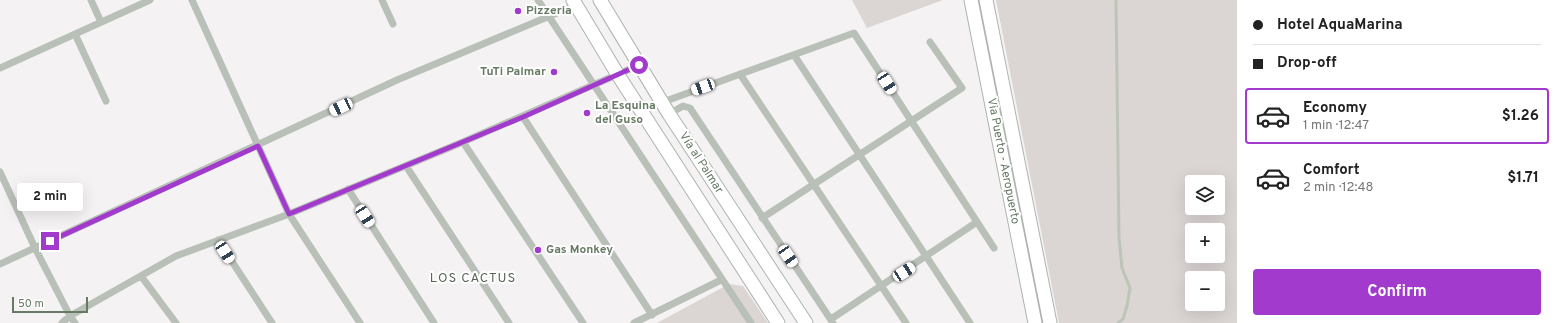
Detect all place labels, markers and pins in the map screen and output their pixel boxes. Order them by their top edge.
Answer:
place label: Pizzeria [526,3,572,19]
marker: Pizzeria [513,6,523,16]
place label: TuTi Palmar [480,64,546,80]
marker: TuTi Palmar [549,67,559,77]
place label: La Esquina del Guso [595,98,656,128]
marker: La Esquina del Guso [582,108,592,118]
place label: Gas Monkey [546,242,613,258]
marker: Gas Monkey [533,245,543,255]

